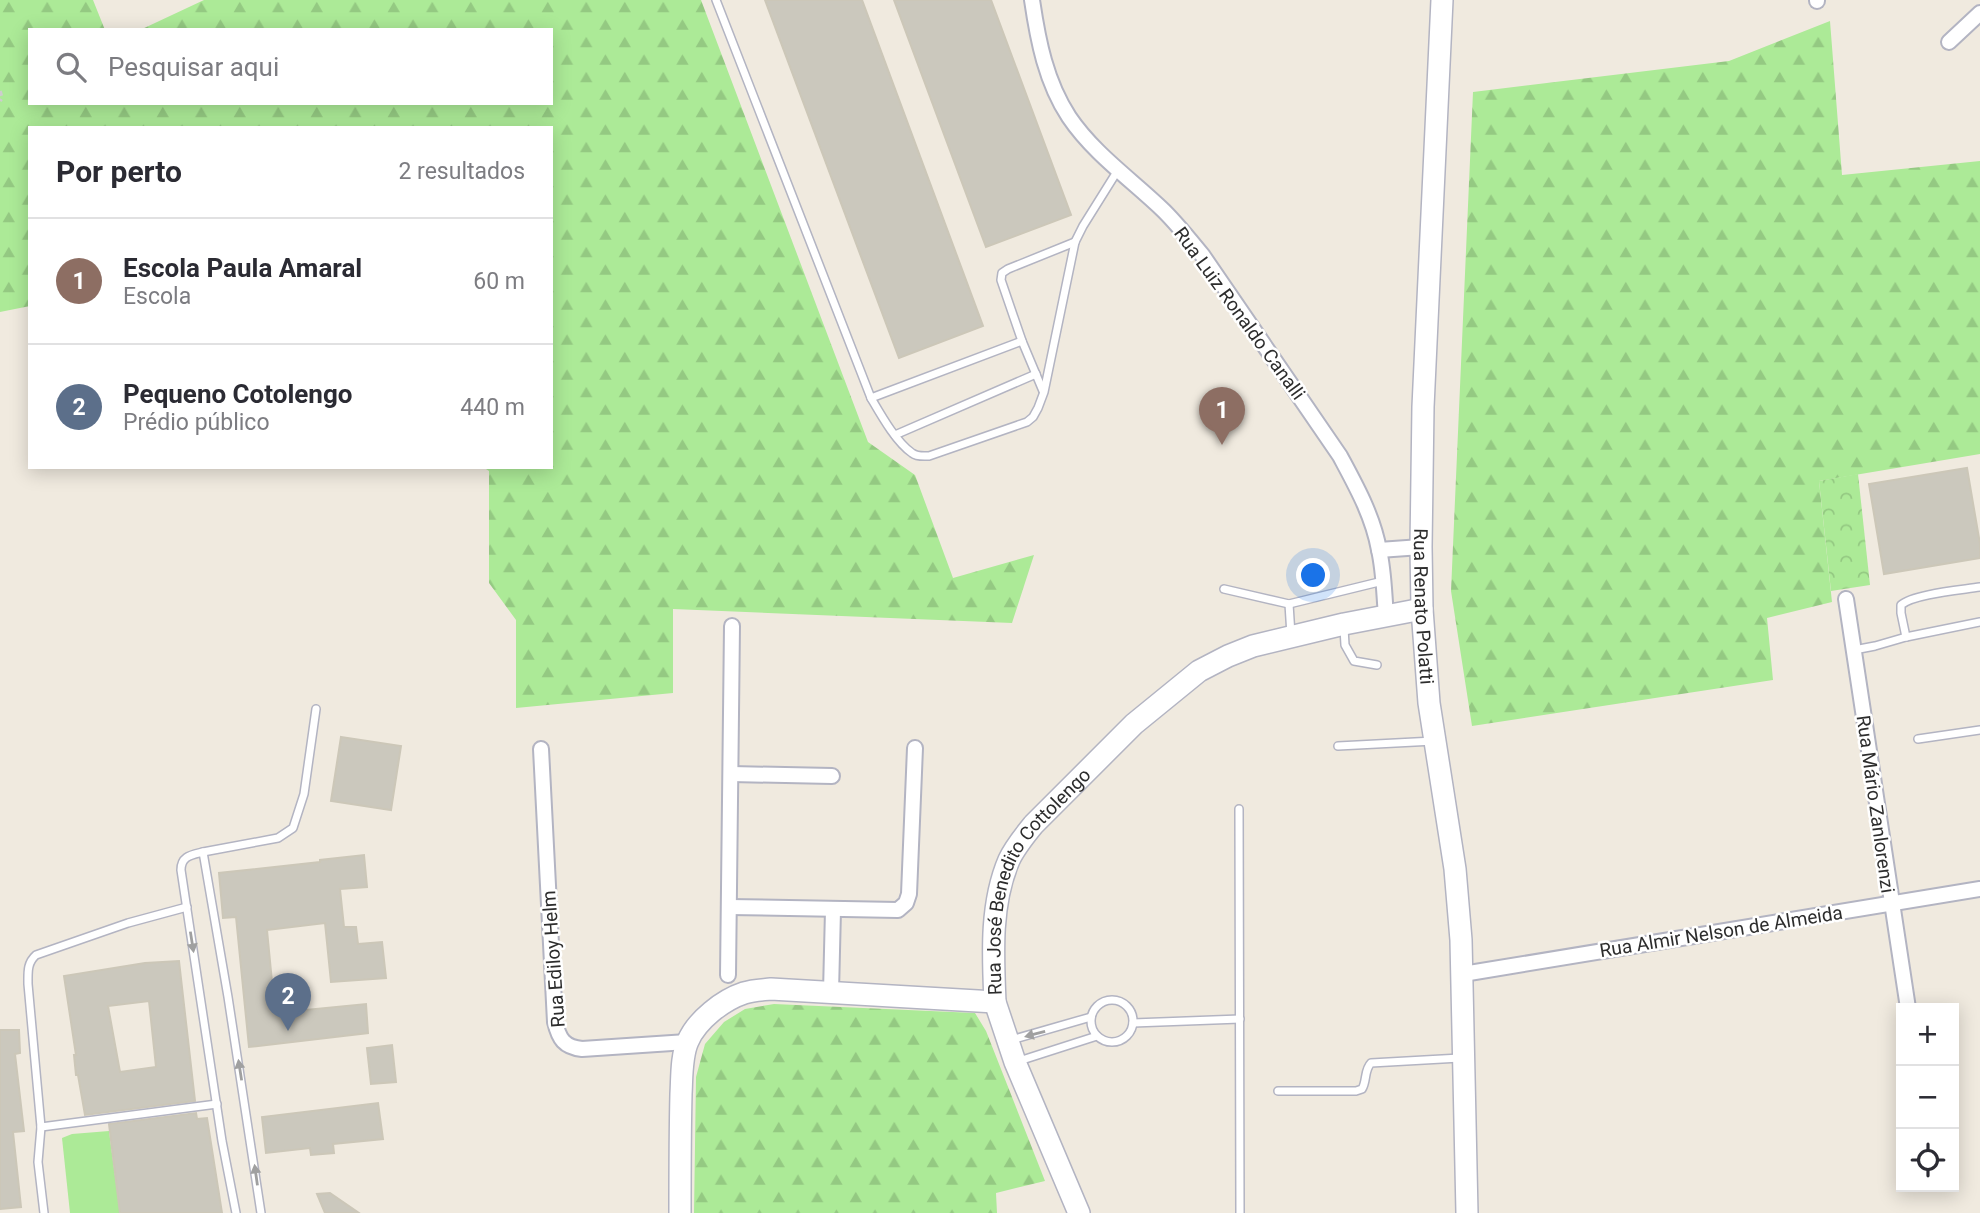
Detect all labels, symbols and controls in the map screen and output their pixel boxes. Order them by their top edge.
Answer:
search box [28,28,553,105]
icon: search [52,48,90,86]
text: Pesquisar aqui [108,52,279,82]
text: Por perto [56,154,182,189]
text: 2 resultados [398,158,525,185]
street label: Rua Luiz Ronaldo Canalli [1169,222,1310,404]
text: Escola Paula Amaral [123,253,362,283]
text: 1 [72,268,86,295]
text: 60 m [473,268,525,295]
text: Escola [123,283,191,310]
text: Pequeno Cotolengo [123,379,352,409]
pin: 1 [1199,387,1245,445]
text: 2 [72,394,86,421]
text: 440 m [460,394,525,421]
text: Prédio público [123,409,270,436]
street label: Rua Renato Polatti [1409,528,1439,685]
your location [1296,558,1330,592]
street label: Rua Mário Zanlorenzi [1852,714,1899,894]
street label: Rua José Benedito Cottolengo [983,763,1095,996]
street label: Rua Ediloy Helm [537,890,570,1028]
street label: Rua Almir Nelson de Almeida [1598,901,1844,962]
one-way arrow [187,931,198,953]
pin: 2 [265,973,311,1031]
map controls [1896,1003,1959,1192]
button: + [1896,1003,1959,1066]
one-way arrow [1025,1029,1046,1039]
one-way arrow [234,1059,245,1081]
button: − [1896,1066,1959,1129]
button: locate [1896,1129,1959,1192]
one-way arrow [250,1164,261,1186]

